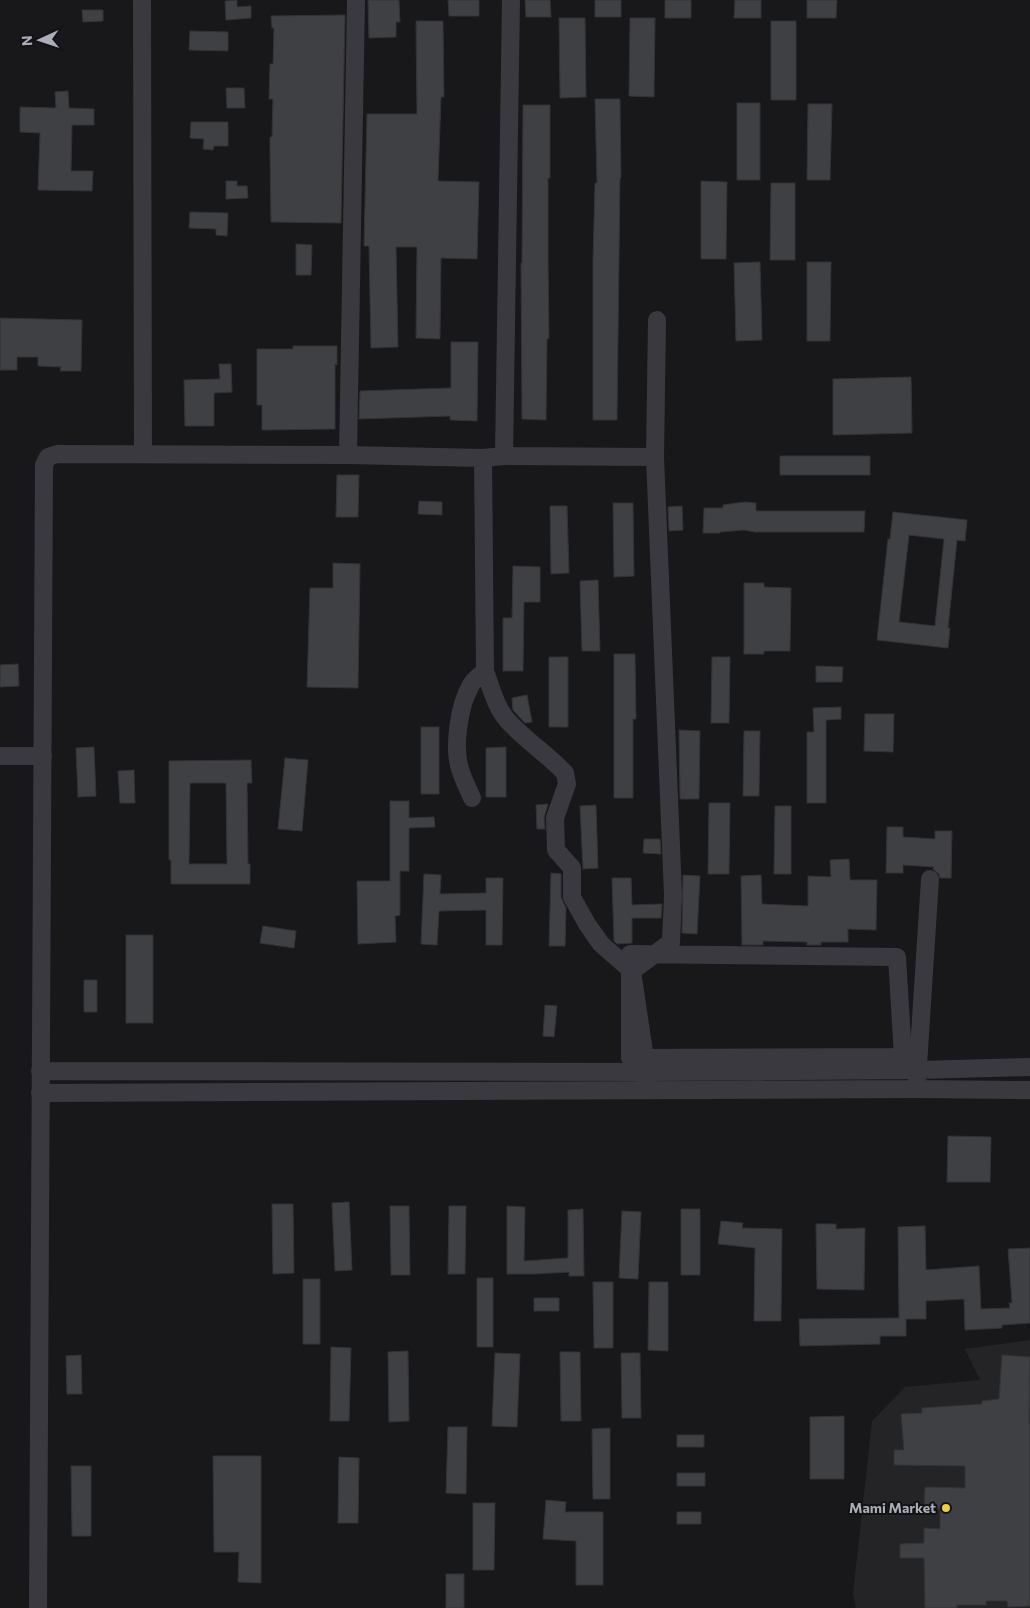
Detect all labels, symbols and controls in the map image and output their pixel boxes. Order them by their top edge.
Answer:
north arrow [15,15,65,65]
text: N [18,35,35,46]
place label: Mami Market [849,1499,936,1516]
marker: Mami Market [940,1502,952,1514]

